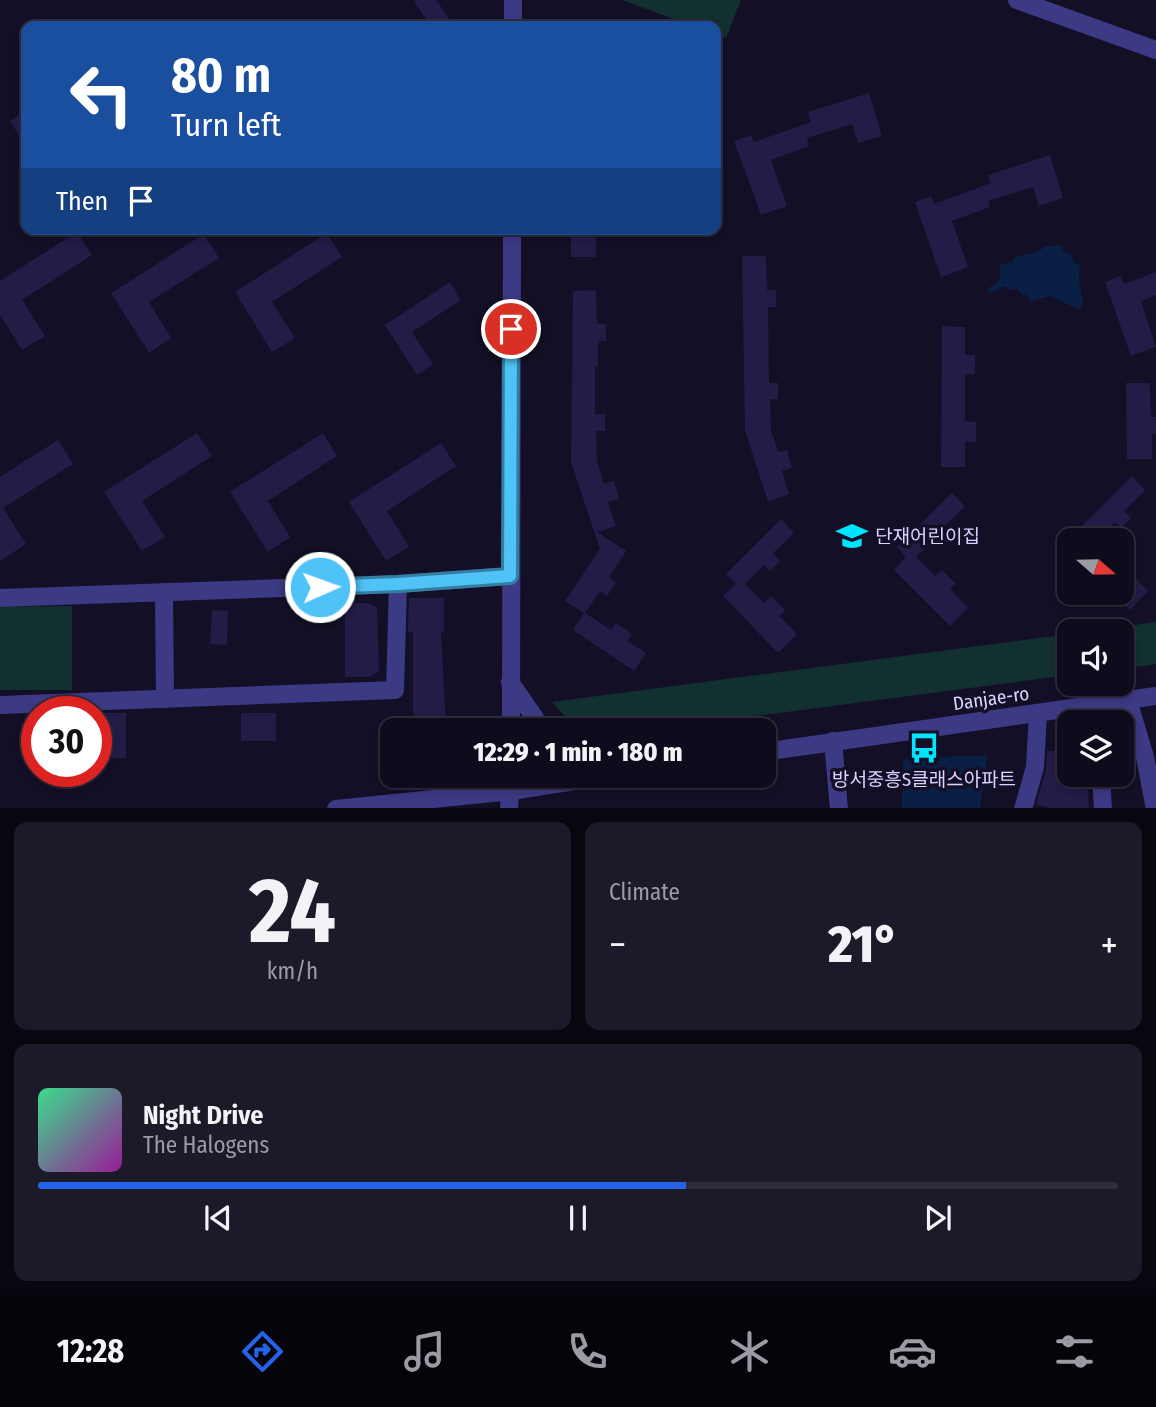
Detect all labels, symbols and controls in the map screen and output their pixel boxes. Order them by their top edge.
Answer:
text: 80 m [171,46,271,105]
icon: left [56,49,147,140]
text: Turn left [171,106,281,144]
icon: arrive [122,182,160,220]
text: Then [56,186,108,217]
pin [481,299,541,359]
icon: arrive [492,310,530,348]
school or university icon: 단재어린이집 [835,519,869,553]
place label: 단재어린이집 [875,525,980,548]
north arrow [1057,528,1134,606]
map controls [1057,528,1134,787]
position arrow [283,550,357,624]
button: sound [1057,619,1134,696]
street label: Danjae-ro [951,682,1031,715]
speed limit sign: 30 [21,696,112,787]
button: layers [1057,710,1134,787]
bus stop icon: 방서중흥S클래스아파트 [907,731,941,765]
text: 12:29 · 1 min · 180 m [473,737,683,768]
place label: 방서중흥S클래스아파트 [832,768,1016,791]
text: 24 [249,857,336,966]
text: Climate [609,878,680,906]
text: 21° [828,913,899,976]
text: − [609,922,626,968]
text: + [1101,922,1118,968]
text: km/h [267,957,318,985]
text: Night Drive [143,1100,263,1131]
text: The Halogens [143,1131,269,1159]
icon: previous [199,1199,237,1237]
icon: pause [559,1199,597,1237]
icon: next [919,1199,957,1237]
icon: directions [238,1327,287,1376]
icon: music [400,1327,449,1376]
icon: phone [563,1327,612,1376]
icon: climate [725,1327,774,1376]
icon: car [888,1327,937,1376]
icon: filters [1050,1327,1099,1376]
text: 12:28 [57,1332,124,1370]

